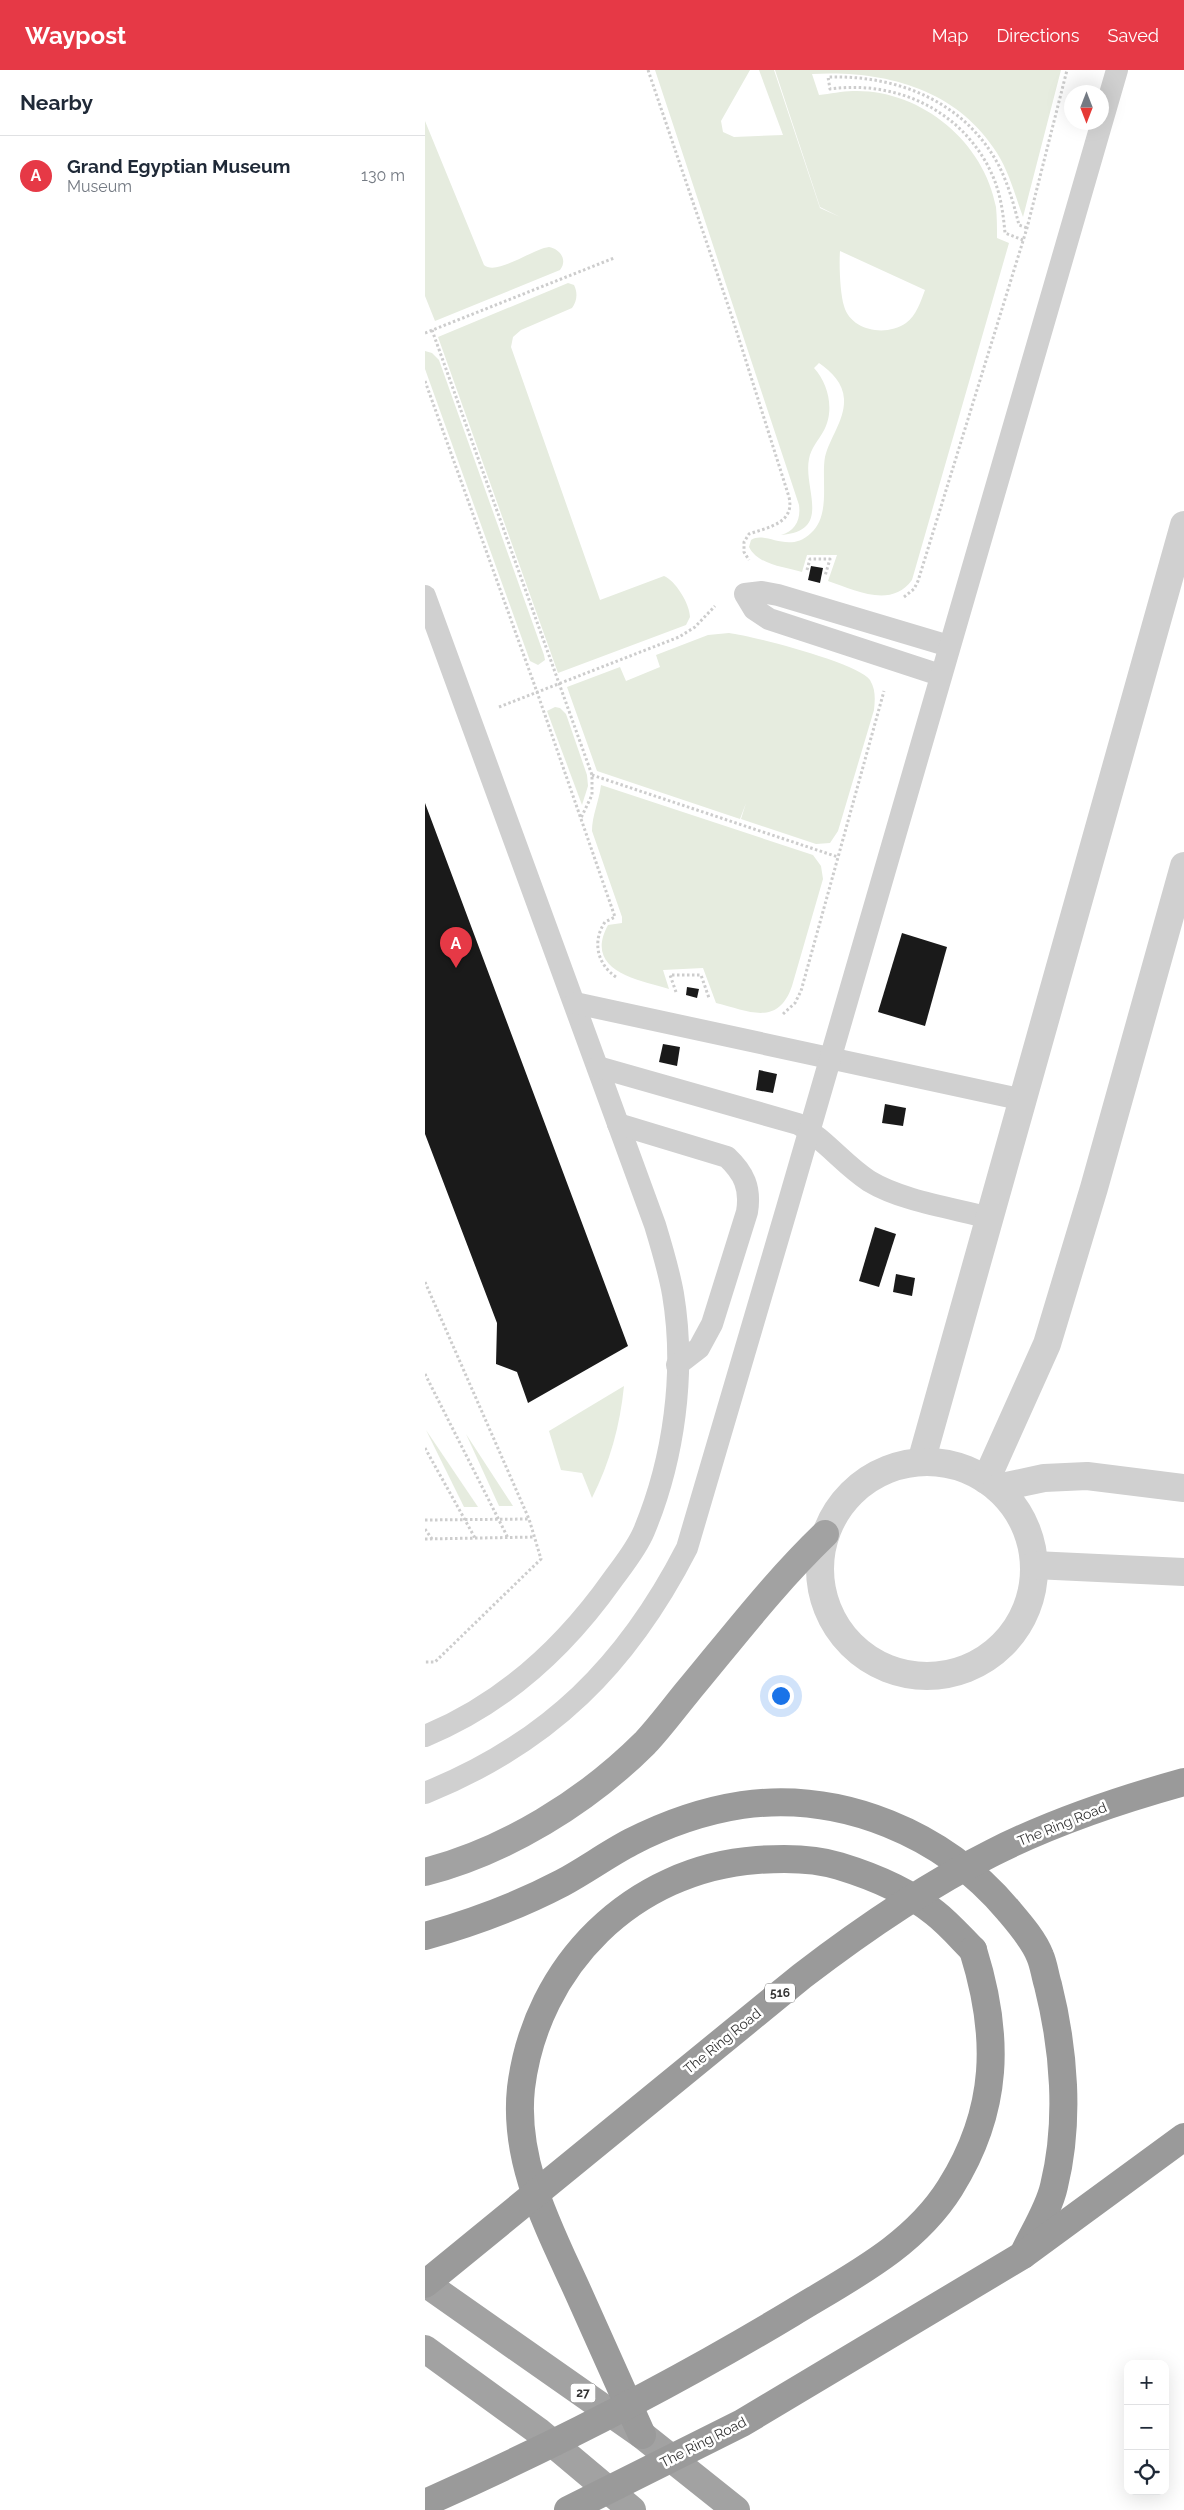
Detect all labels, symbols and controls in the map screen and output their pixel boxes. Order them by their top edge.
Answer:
text: Waypost [25,21,126,50]
text: Map [932,25,968,46]
text: Directions [996,25,1080,46]
text: Saved [1108,25,1159,46]
north arrow [1064,85,1109,130]
text: Nearby [20,90,93,115]
text: Grand Egyptian Museum [67,155,290,177]
text: A [31,166,41,185]
text: 130 m [361,166,405,185]
text: Museum [67,177,132,196]
pin: A [440,927,472,968]
your location [768,1683,794,1709]
street label: The Ring Road [1015,1799,1109,1849]
road number: 516 [765,1984,795,2002]
street label: The Ring Road [680,2005,764,2077]
map controls [1124,2360,1169,2495]
button: + [1124,2360,1169,2405]
road number: 27 [571,2384,595,2402]
button: − [1124,2405,1169,2450]
street label: The Ring Road [657,2413,749,2471]
button: locate [1124,2450,1169,2495]

